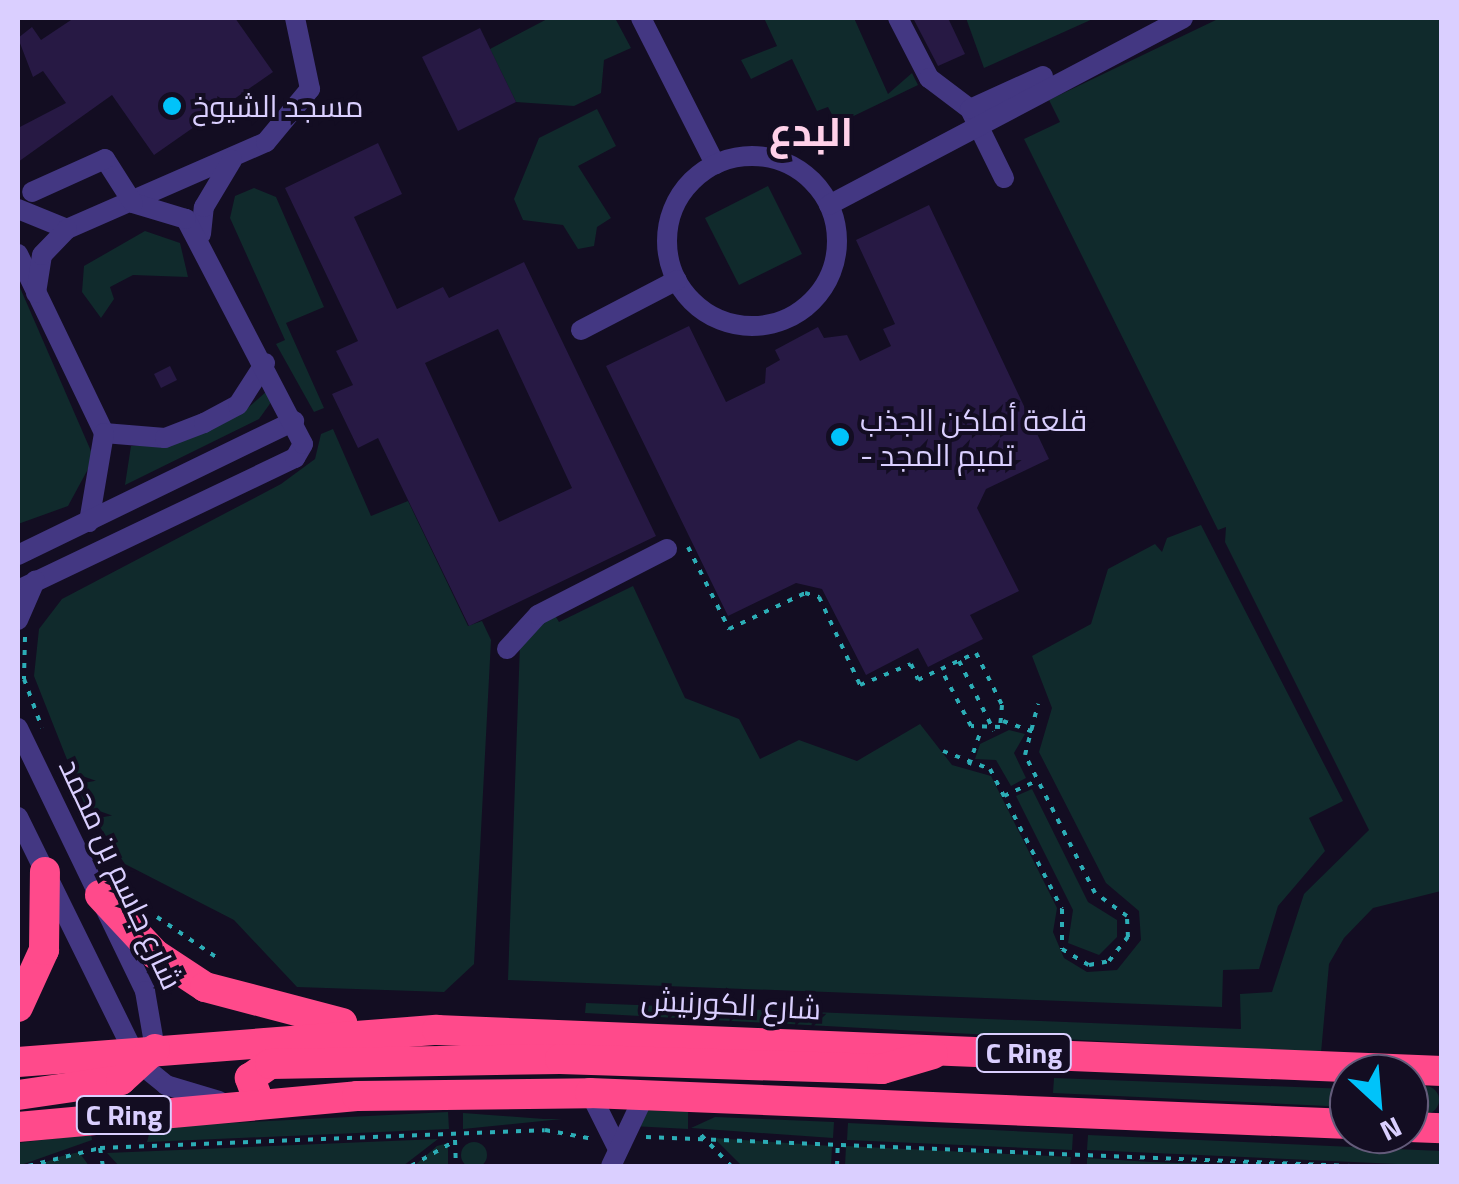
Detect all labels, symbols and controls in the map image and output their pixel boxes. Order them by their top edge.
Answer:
place label: مسجد الشيوخ [192,88,363,124]
marker: مسجد الشيوخ [161,95,183,117]
district label: البدع [769,108,853,156]
place label: قلعة أماكن الجذب - تميم المجد [860,402,1087,472]
marker: قلعة أماكن الجذب - تميم المجد [829,426,851,448]
street label: شارع جاسم بن محمد [52,753,190,995]
street label: شارع الكورنيش [640,981,822,1027]
road number: C Ring [974,1030,1074,1076]
north arrow [1329,1054,1429,1154]
road number: C Ring [74,1092,174,1138]
text: N [1373,1106,1410,1153]

